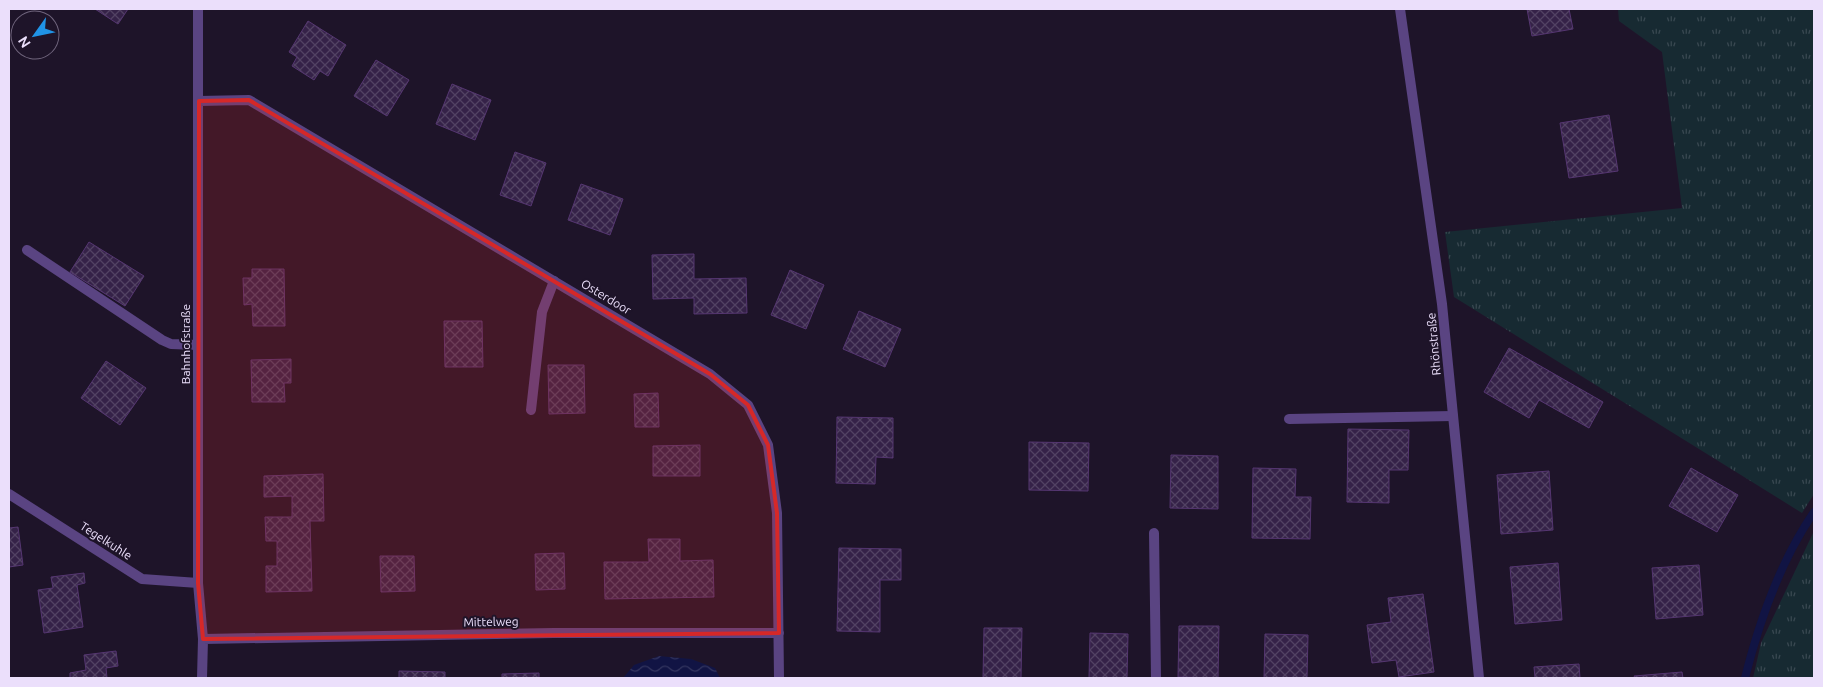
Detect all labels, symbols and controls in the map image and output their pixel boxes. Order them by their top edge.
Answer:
north arrow [10,10,60,60]
text: N [15,33,34,51]
street label: Osterdoor [579,277,634,317]
street label: Bahnhofstraße [179,304,192,384]
street label: Rhönstraße [1424,312,1443,376]
street label: Tegelkuhle [78,519,135,562]
street label: Mittelweg [463,615,519,628]

